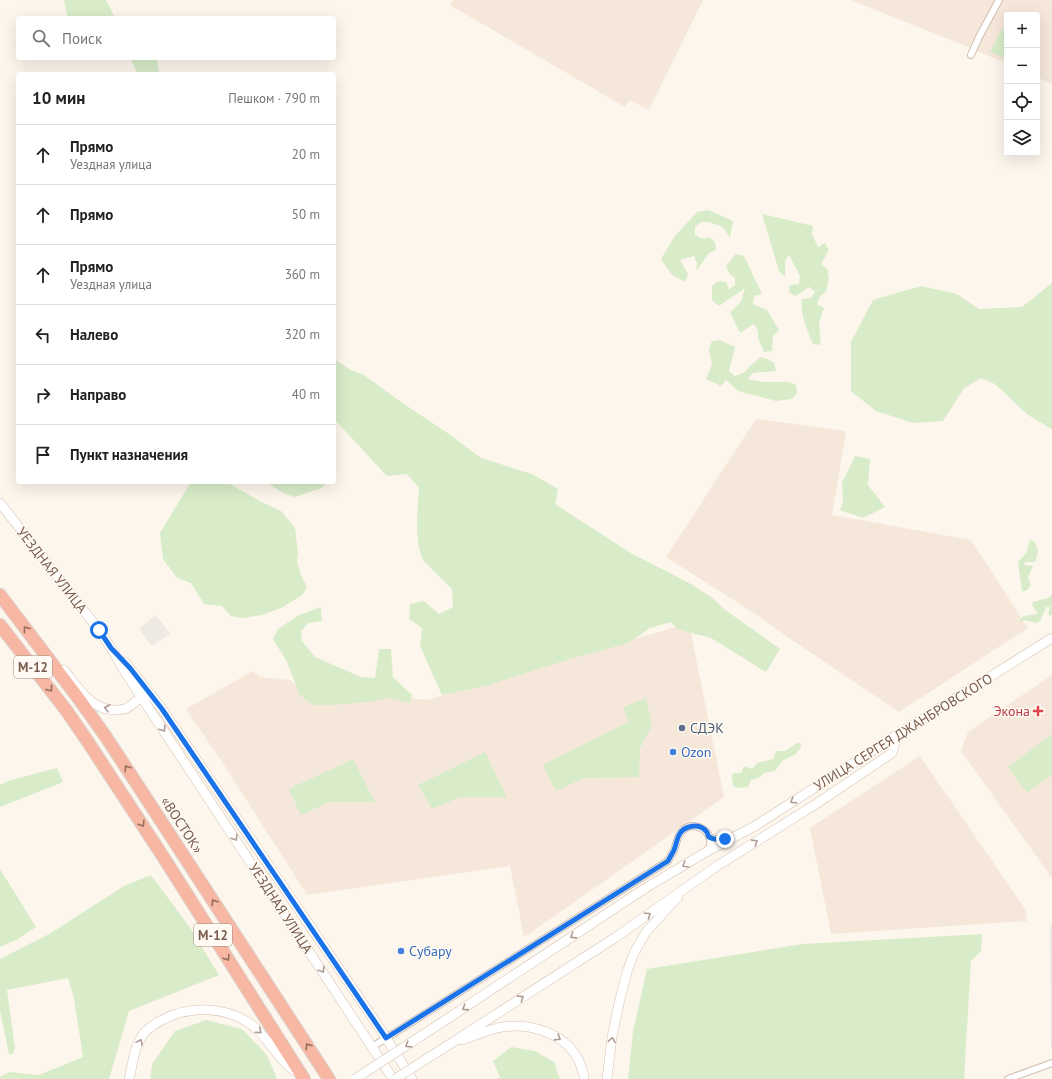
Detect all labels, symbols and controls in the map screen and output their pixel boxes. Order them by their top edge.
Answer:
map controls [1004,12,1040,156]
button: + [1004,12,1040,48]
search box [16,16,336,60]
icon: search [30,27,52,49]
text: Поиск [62,29,102,48]
button: − [1004,48,1040,84]
button: locate [1004,84,1040,120]
text: 10 мин [32,87,85,109]
text: Пешком · 790 m [228,90,320,107]
button: layers [1004,120,1040,156]
text: Прямо [70,137,113,156]
icon: ahead [32,144,54,166]
text: 20 m [292,146,320,163]
text: Уездная улица [70,156,152,173]
icon: ahead [32,204,54,226]
text: Прямо [70,205,113,224]
text: 50 m [292,206,320,223]
text: Прямо [70,257,113,276]
icon: ahead [32,264,54,286]
text: 360 m [285,266,320,283]
text: Уездная улица [70,276,152,293]
icon: left [32,324,54,346]
text: Налево [70,325,118,344]
text: 320 m [285,326,320,343]
icon: right [32,384,54,406]
text: Направо [70,385,126,404]
text: 40 m [292,386,320,403]
icon: arrive [32,444,54,466]
text: Пункт назначения [70,445,188,464]
street label: УЕЗДНАЯ УЛИЦА [13,523,92,617]
route start [90,621,108,639]
one-way arrow [24,626,31,633]
road number: М-12 [14,656,52,678]
street label: УЛИЦА СЕРГЕЯ ДЖАНБРОВСКОГО [810,669,996,795]
one-way arrow [45,685,52,692]
place label: Экона [993,702,1030,720]
one-way arrow [104,705,111,713]
marker: Экона [1033,706,1043,716]
place label: СДЭК [690,719,724,737]
marker: СДЭК [677,723,687,733]
one-way arrow [158,725,166,732]
place label: Ozon [681,743,711,761]
marker: Ozon [668,747,678,757]
one-way arrow [124,765,132,772]
street label: «ВОСТОК» [157,793,207,857]
one-way arrow [790,797,797,804]
one-way arrow [137,820,145,827]
route end [716,830,734,848]
one-way arrow [230,834,238,841]
one-way arrow [751,839,758,846]
street label: УЕЗДНАЯ УЛИЦА [245,859,317,957]
one-way arrow [682,860,689,867]
one-way arrow [211,899,219,906]
one-way arrow [643,913,650,920]
road number: М-12 [194,924,232,946]
one-way arrow [570,931,577,939]
place label: Субару [409,942,452,960]
marker: Субару [396,946,406,956]
one-way arrow [222,954,229,961]
one-way arrow [317,966,324,973]
one-way arrow [517,995,524,1003]
one-way arrow [462,1003,469,1010]
one-way arrow [254,1026,261,1033]
one-way arrow [554,1033,561,1040]
one-way arrow [607,1037,616,1043]
one-way arrow [135,1039,142,1046]
one-way arrow [406,1040,413,1047]
one-way arrow [305,1043,313,1050]

